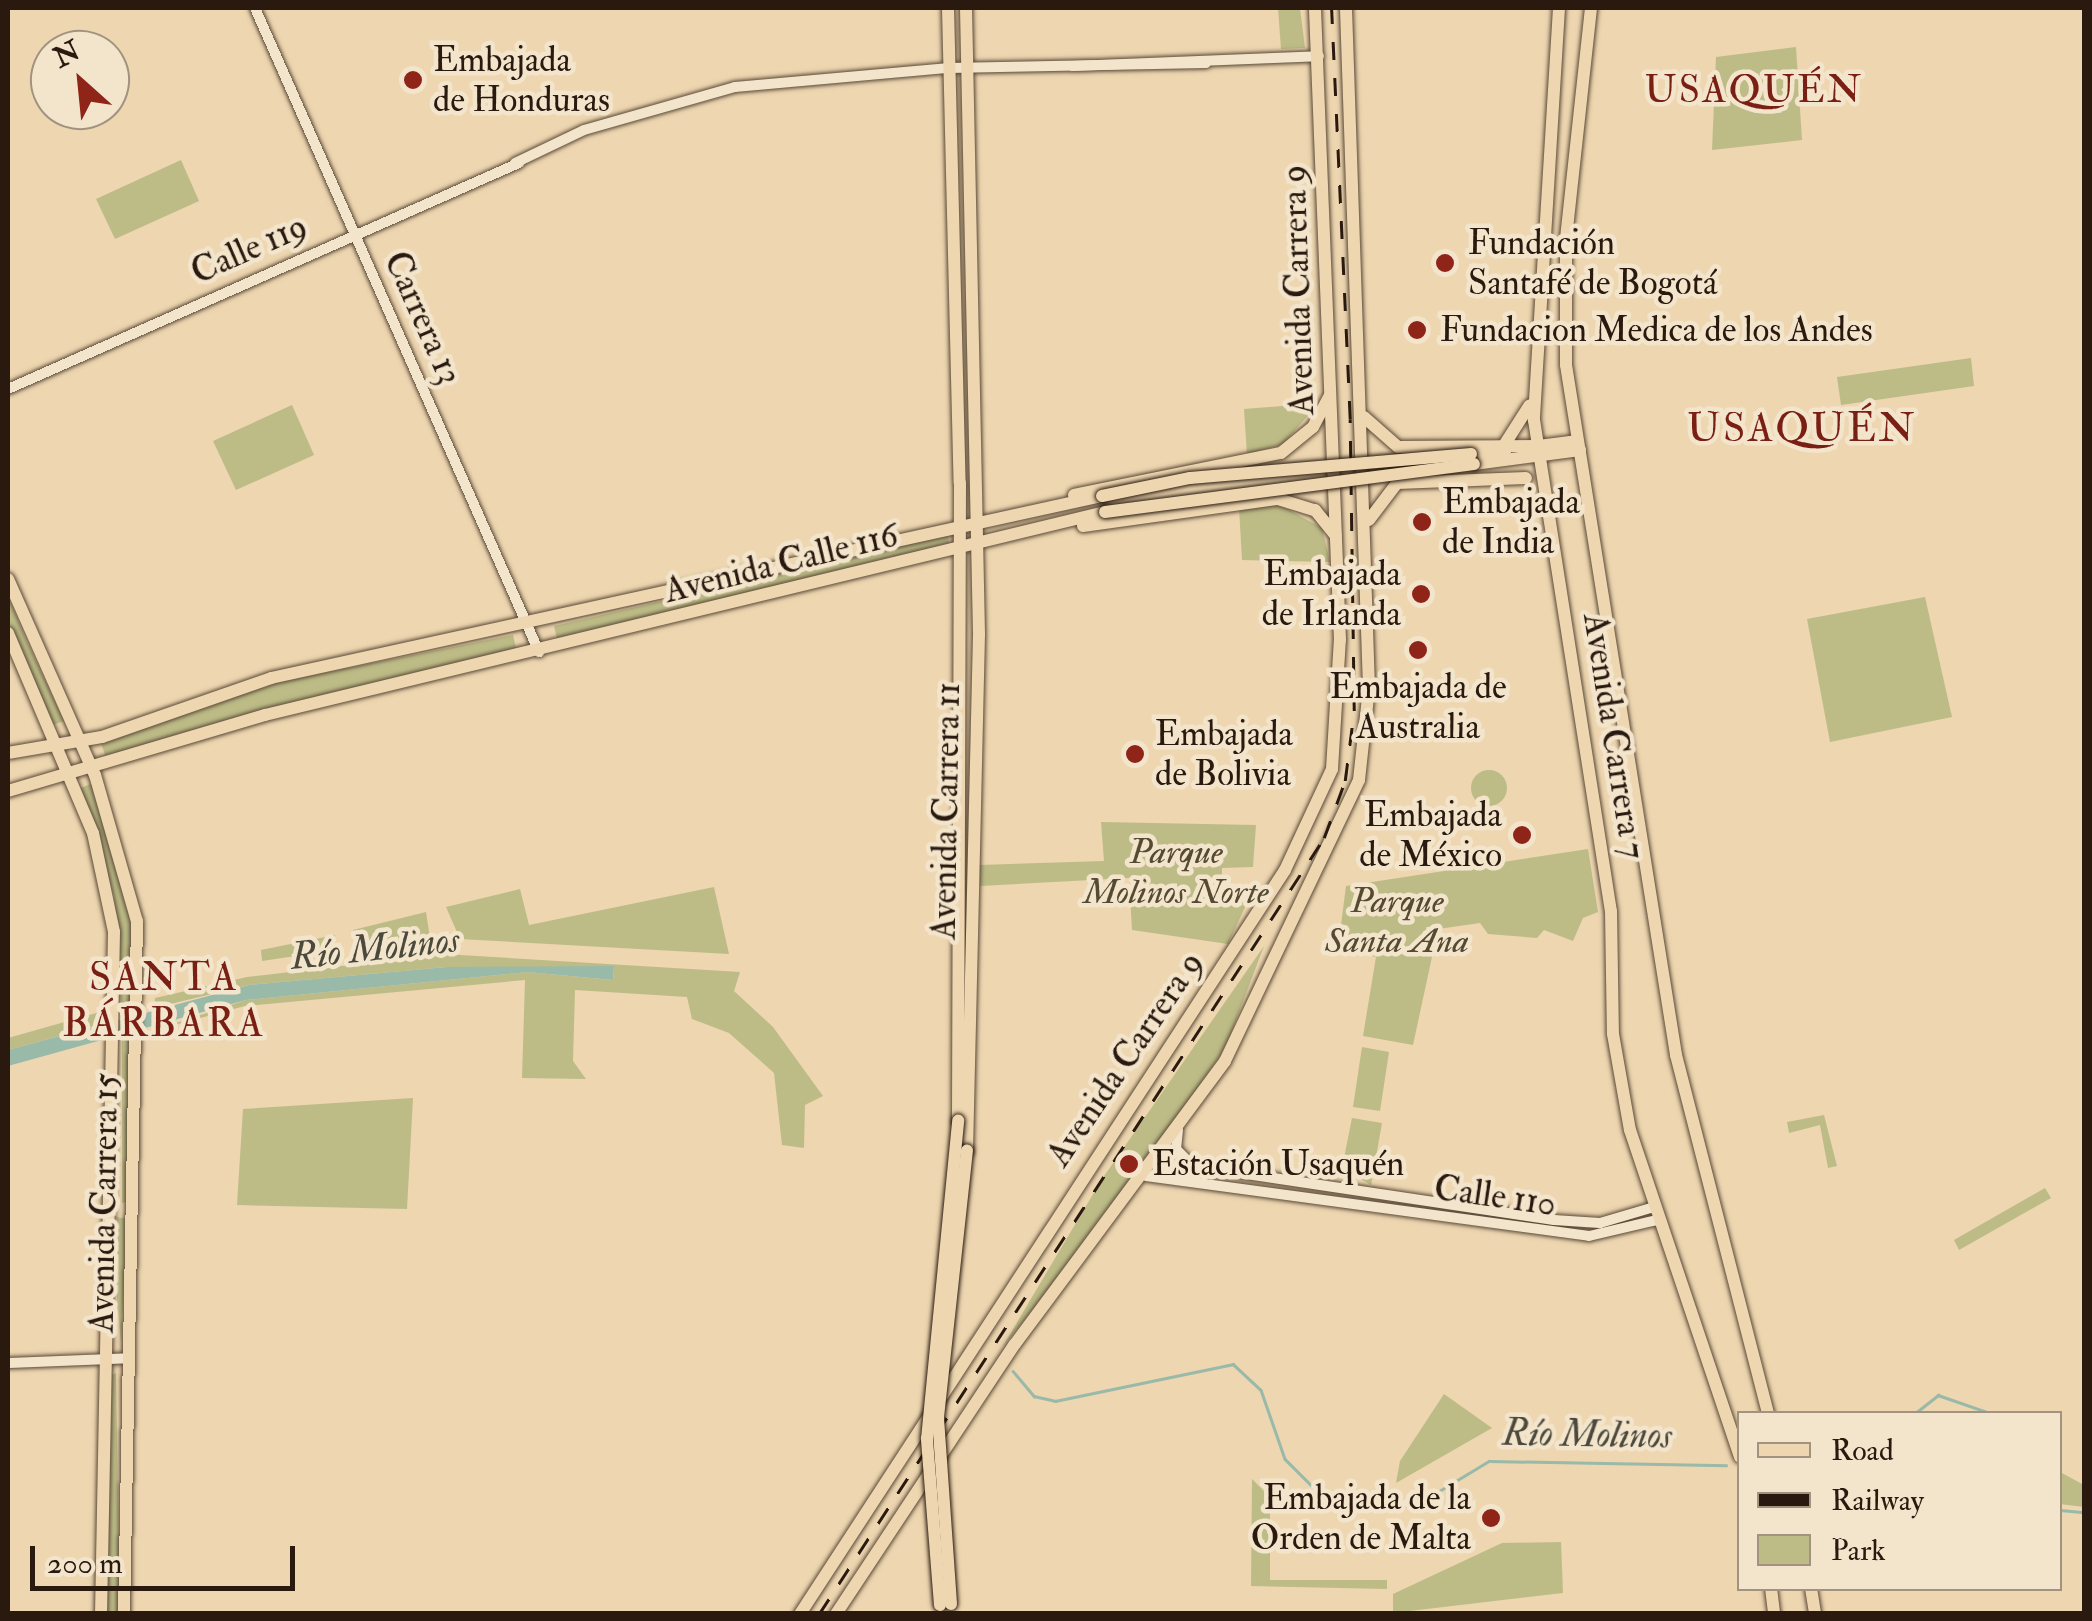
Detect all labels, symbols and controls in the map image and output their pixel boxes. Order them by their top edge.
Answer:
north arrow [30,30,130,130]
text: N [48,33,86,76]
place label: Embajada de Honduras [433,39,610,121]
district label: USAQUÉN [1644,68,1864,114]
marker: Embajada de Honduras [402,69,424,91]
street label: Avenida Carrera 9 [1273,164,1323,416]
street label: Calle 119 [185,205,313,293]
place label: Fundación Santafé de Bogotá [1468,222,1717,304]
street label: Carrera 13 [375,245,471,391]
marker: Fundación Santafé de Bogotá [1432,250,1458,276]
place label: Fundacion Medica de los Andes [1440,309,1873,351]
marker: Fundacion Medica de los Andes [1404,317,1430,343]
district label: USAQUÉN [1687,405,1917,453]
place label: Embajada de India [1442,481,1580,563]
marker: Embajada de India [1411,511,1433,533]
street label: Avenida Calle 116 [660,514,902,612]
place label: Embajada de Irlanda [1262,553,1401,635]
marker: Embajada de Irlanda [1410,583,1432,605]
street label: Avenida Carrera 7 [1574,610,1654,862]
marker: Embajada de Australia [1407,639,1429,661]
place label: Embajada de Australia [1329,666,1507,748]
street label: Avenida Carrera 11 [923,682,969,940]
place label: Embajada de Bolivia [1155,713,1293,795]
marker: Embajada de Bolivia [1124,743,1146,765]
place label: Embajada de México [1359,794,1502,876]
marker: Embajada de México [1511,824,1533,846]
park label: Parque Molinos Norte [1083,831,1269,913]
park label: Parque Santa Ana [1325,880,1469,962]
water label: Río Molinos [288,917,462,981]
street label: Avenida Carrera 9 [1038,944,1212,1174]
district label: SANTA BÁRBARA [62,954,266,1048]
street label: Avenida Carrera 15 [81,1073,127,1333]
place label: Estación Usaquén [1152,1143,1404,1185]
marker: Estación Usaquén [1116,1151,1142,1177]
street label: Calle 110 [1431,1167,1559,1225]
water label: Río Molinos [1502,1411,1672,1459]
legend [1737,1411,2062,1591]
text: Road [1831,1432,1894,1469]
place label: Embajada de la Orden de Malta [1251,1477,1471,1559]
text: Railway [1831,1482,1924,1519]
marker: Embajada de la Orden de Malta [1480,1507,1502,1529]
scale bar [35,1526,300,1588]
text: Park [1831,1532,1886,1569]
text: 200 m [47,1545,123,1582]

